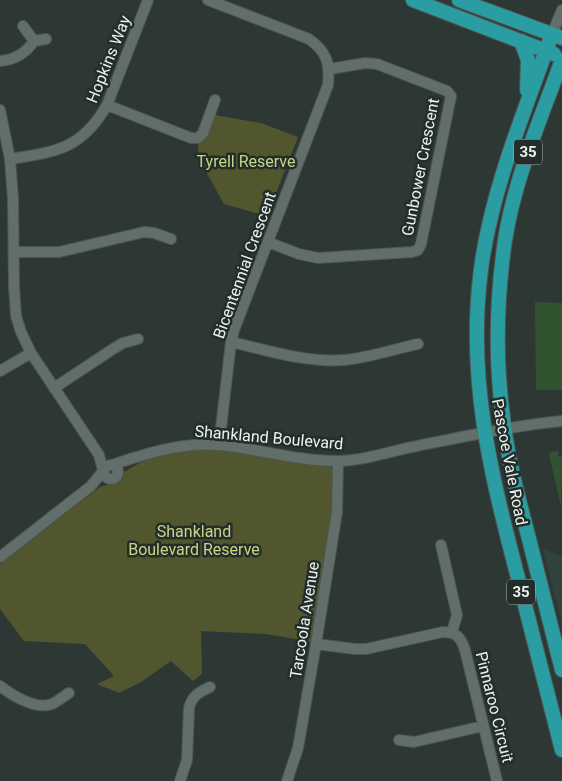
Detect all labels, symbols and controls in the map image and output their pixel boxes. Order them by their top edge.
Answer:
street label: Hopkins Way [82,12,135,106]
street label: Gunbower Crescent [398,97,443,238]
road number: 35 [514,140,542,164]
park label: Tyrell Reserve [197,152,295,171]
street label: Bicentennial Crescent [209,189,280,341]
street label: Pascoe Vale Road [488,397,531,527]
street label: Shankland Boulevard [194,422,344,453]
park label: Shankland Boulevard Reserve [128,522,260,559]
street label: Tarcoola Avenue [286,560,323,680]
road number: 35 [507,580,535,604]
street label: Pinnaroo Circuit [472,650,517,765]

